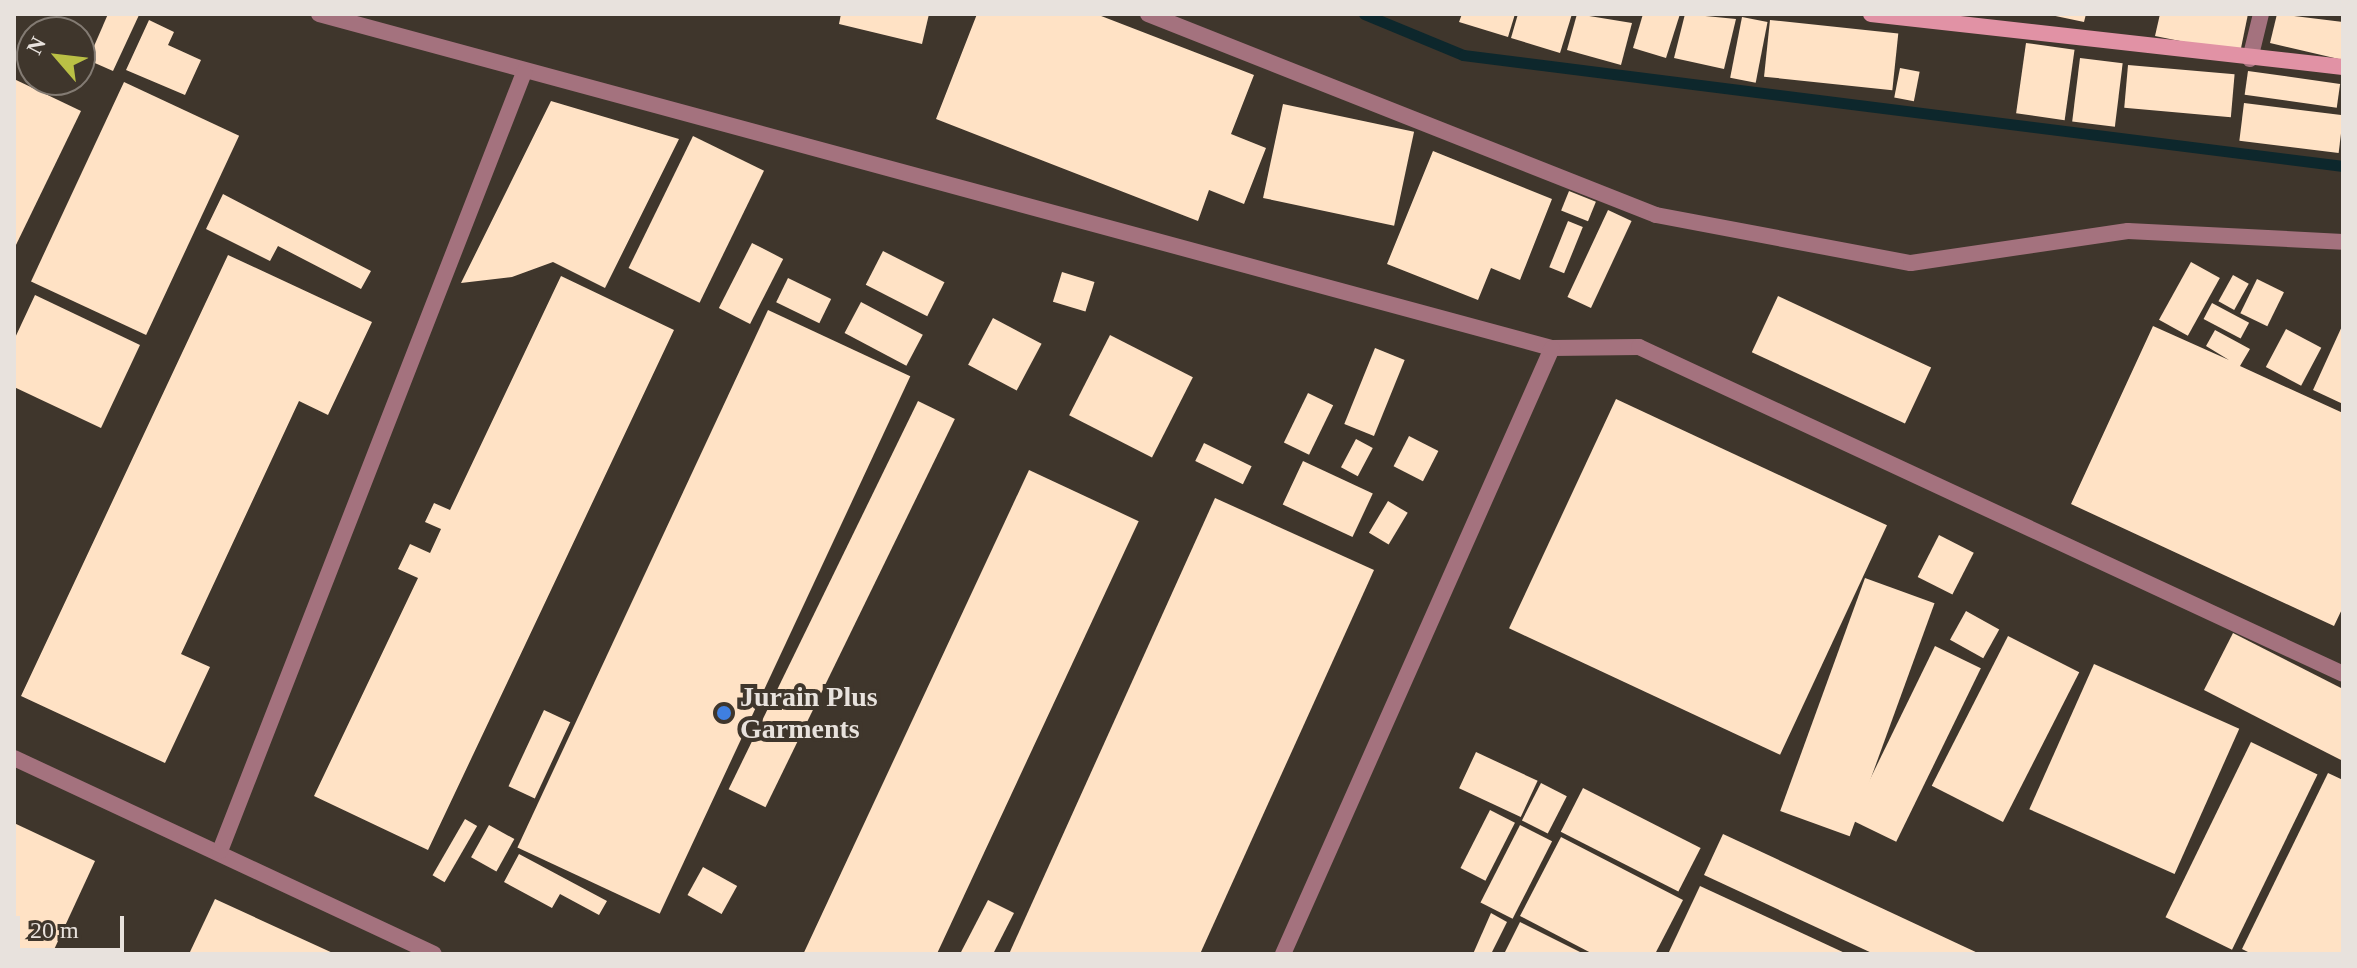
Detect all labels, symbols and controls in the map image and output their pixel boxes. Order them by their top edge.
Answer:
north arrow [16,16,96,96]
text: N [21,33,51,58]
place label: Jurain Plus Garments [740,680,878,746]
marker: Jurain Plus Garments [715,704,733,722]
scale bar [20,900,128,950]
text: 20 m [30,917,79,943]

